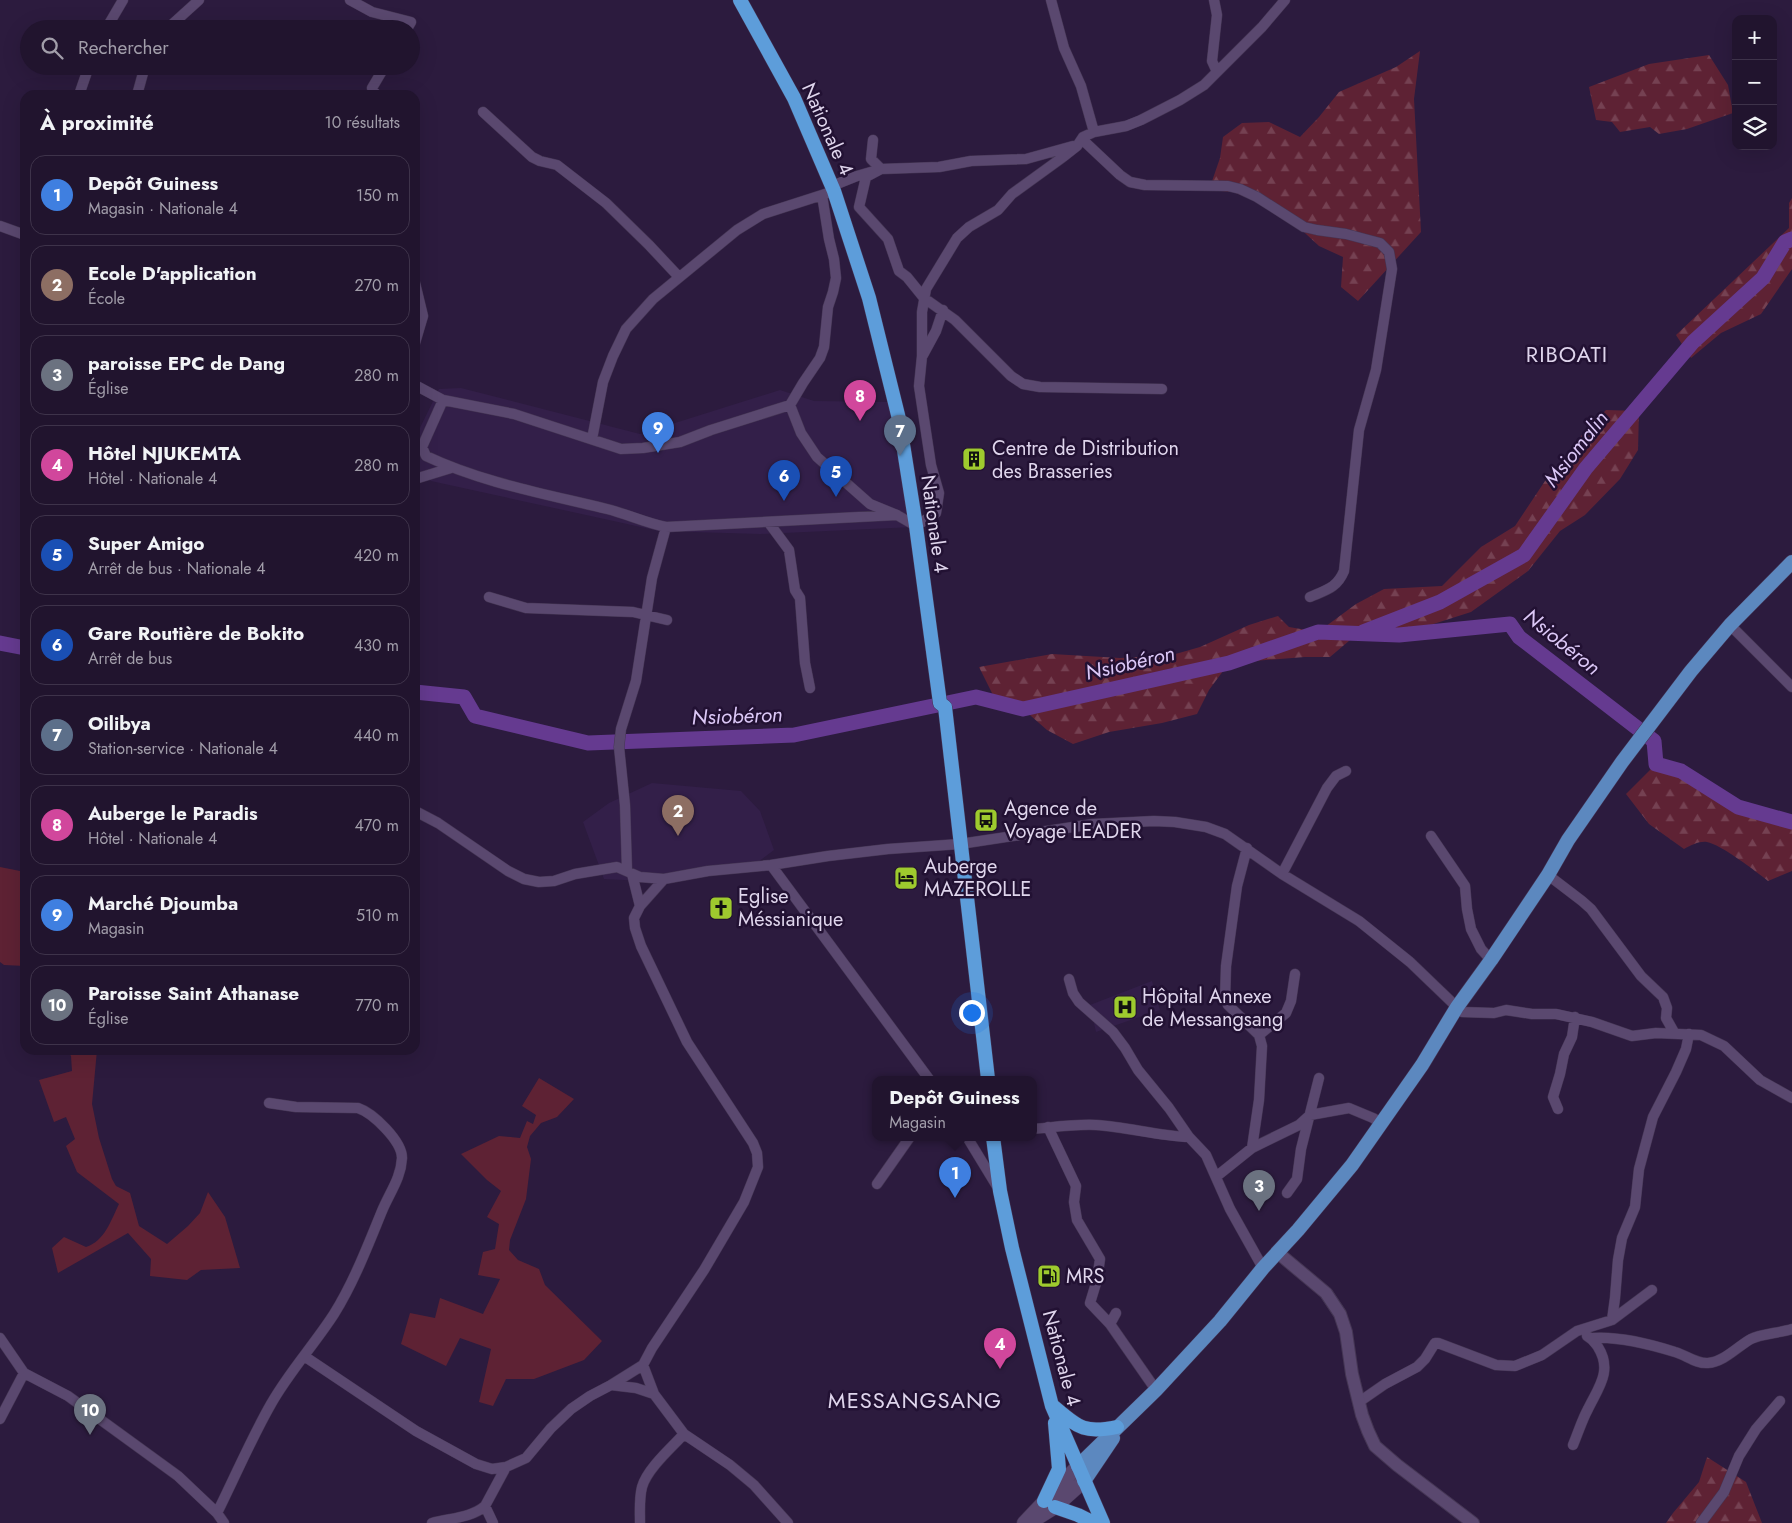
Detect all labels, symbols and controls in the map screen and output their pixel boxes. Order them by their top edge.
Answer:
map controls [1732,15,1777,150]
button: + [1732,15,1777,60]
search box [20,20,420,75]
icon: search [38,34,66,62]
text: Rechercher [78,34,169,61]
button: − [1732,60,1777,105]
street label: Nationale 4 [794,78,861,180]
button: layers [1732,105,1777,150]
text: À proximité [40,108,154,138]
text: 10 résultats [325,111,400,134]
text: Depôt Guiness [88,170,218,197]
text: 1 [53,184,61,207]
text: 150 m [356,184,399,207]
text: Magasin · Nationale 4 [88,197,238,220]
text: Ecole D'application [88,260,257,287]
text: 2 [52,274,62,297]
text: 270 m [355,274,399,297]
text: École [88,287,125,310]
district label: RIBOATI [1526,338,1608,370]
text: paroisse EPC de Dang [88,350,285,377]
text: 3 [52,364,62,387]
text: 280 m [354,364,399,387]
text: Église [88,377,128,400]
pin: 8 [844,380,876,421]
water label: Msiomalin [1537,405,1615,493]
pin: 9 [642,412,674,453]
pin: 7 [884,415,916,456]
place label: Centre de Distribution des Brasseries [992,434,1179,486]
text: Hôtel NJUKEMTA [88,440,241,467]
building icon: Centre de Distribution des Brasseries [961,446,987,472]
text: 4 [51,454,63,477]
text: 280 m [354,454,399,477]
pin: 5 [820,456,852,497]
pin: 6 [768,460,800,501]
text: Hôtel · Nationale 4 [88,467,217,490]
street label: Nationale 4 [913,473,956,575]
text: Super Amigo [88,530,205,557]
text: 5 [52,544,62,567]
text: 420 m [354,544,399,567]
text: Arrêt de bus · Nationale 4 [88,557,266,580]
water label: Nsiobéron [1517,602,1607,682]
text: Gare Routière de Bokito [88,620,304,647]
text: 6 [52,634,62,657]
text: 430 m [354,634,399,657]
water label: Nsiobéron [1082,638,1178,688]
text: Arrêt de bus [88,647,172,670]
water label: Nsiobéron [691,699,783,733]
text: Oilibya [88,710,151,737]
text: 7 [52,724,62,747]
text: 440 m [353,724,399,747]
text: Station-service · Nationale 4 [88,737,278,760]
place label: Agence de Voyage LEADER [1004,794,1141,846]
pin: 2 [662,795,694,836]
text: Auberge le Paradis [88,800,258,827]
bus stop icon: Agence de Voyage LEADER [973,807,999,833]
text: 8 [52,814,62,837]
text: 470 m [354,814,399,837]
text: Hôtel · Nationale 4 [88,827,217,850]
place label: Auberge MAZEROLLE [924,852,1031,904]
hotel icon: Auberge MAZEROLLE [893,865,919,891]
place label: Eglise Méssianique [738,882,843,934]
text: Marché Djoumba [88,890,238,917]
church icon: Eglise Méssianique [708,895,734,921]
text: 9 [52,904,62,927]
text: 510 m [356,904,399,927]
text: Magasin [88,917,144,940]
text: Paroisse Saint Athanase [88,980,299,1007]
place label: Hôpital Annexe de Messangsang [1142,982,1283,1034]
text: 10 [48,994,66,1017]
text: 770 m [355,994,399,1017]
hospital icon: Hôpital Annexe de Messangsang [1112,994,1138,1020]
your location [959,1000,985,1026]
text: Église [88,1007,128,1030]
popup [872,1076,1037,1141]
text: Depôt Guiness [889,1084,1020,1111]
text: Magasin [889,1111,946,1134]
pin: 1 [939,1157,971,1198]
pin: 3 [1243,1170,1275,1211]
place label: MRS [1066,1262,1104,1291]
fuel station icon: MRS [1036,1263,1062,1289]
street label: Nationale 4 [1035,1307,1088,1410]
pin: 4 [984,1328,1016,1369]
district label: MESSANGSANG [828,1384,1002,1416]
pin: 10 [74,1394,106,1435]

